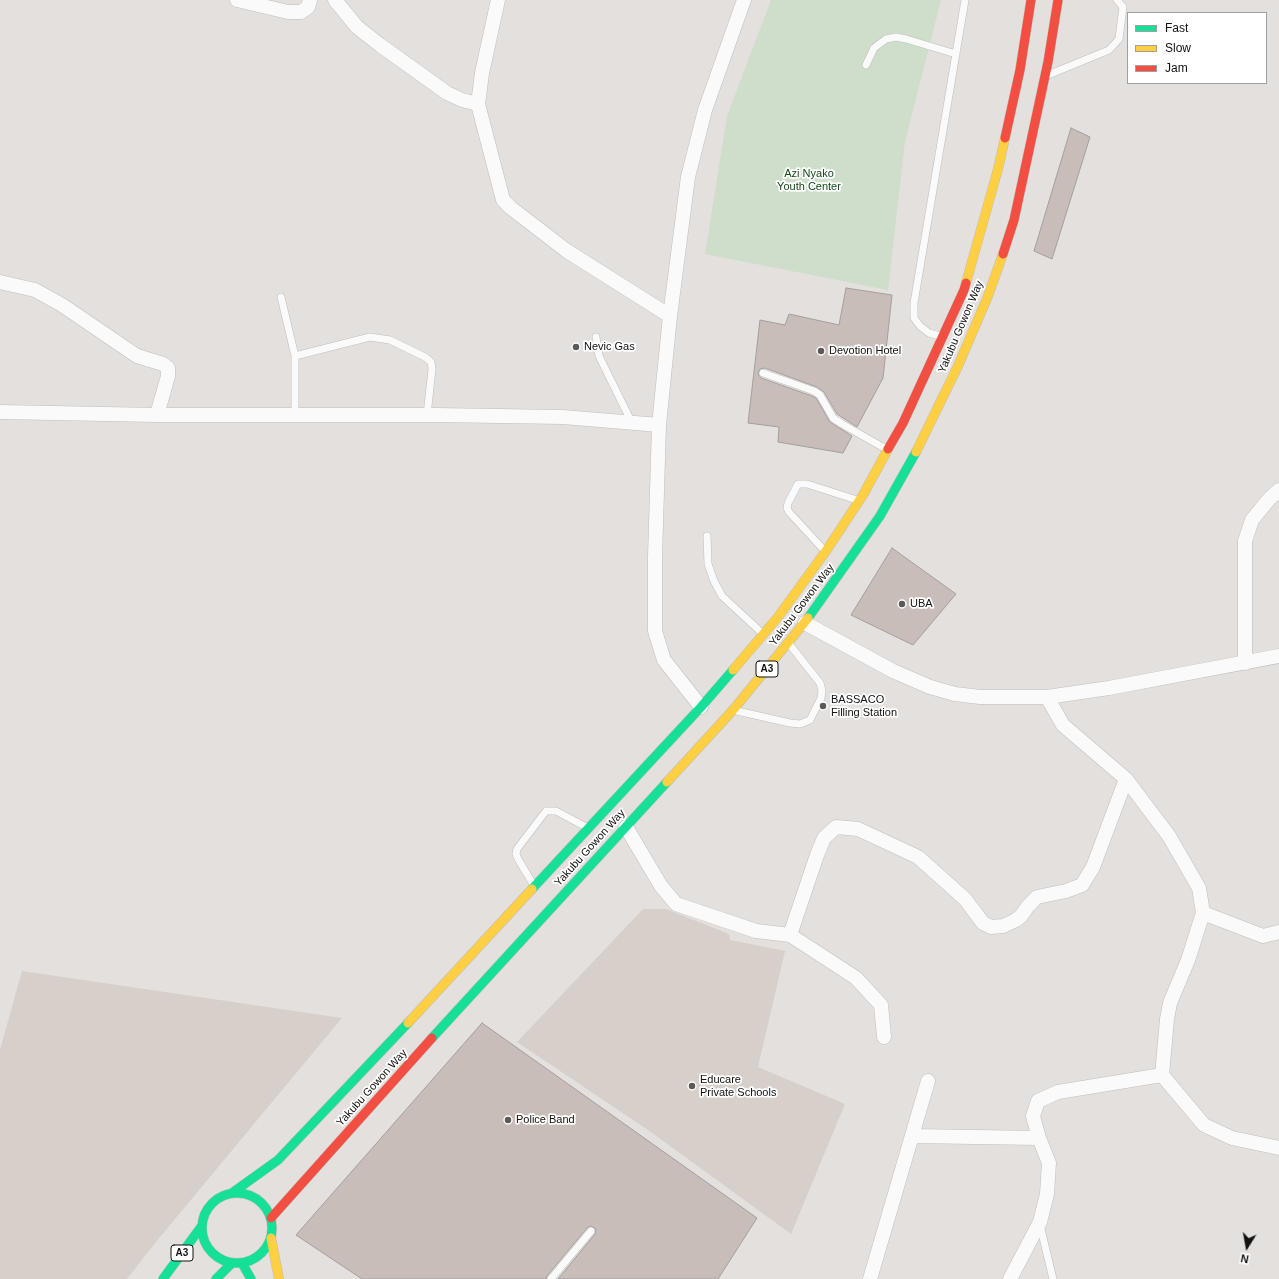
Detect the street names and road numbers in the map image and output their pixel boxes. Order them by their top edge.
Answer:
street label: Yakubu Gowon Way [936,279,986,375]
street label: Yakubu Gowon Way [767,561,837,649]
road number: A3 [756,661,778,677]
street label: Yakubu Gowon Way [552,807,628,889]
street label: Yakubu Gowon Way [334,1047,410,1129]
road number: A3 [171,1245,193,1261]

